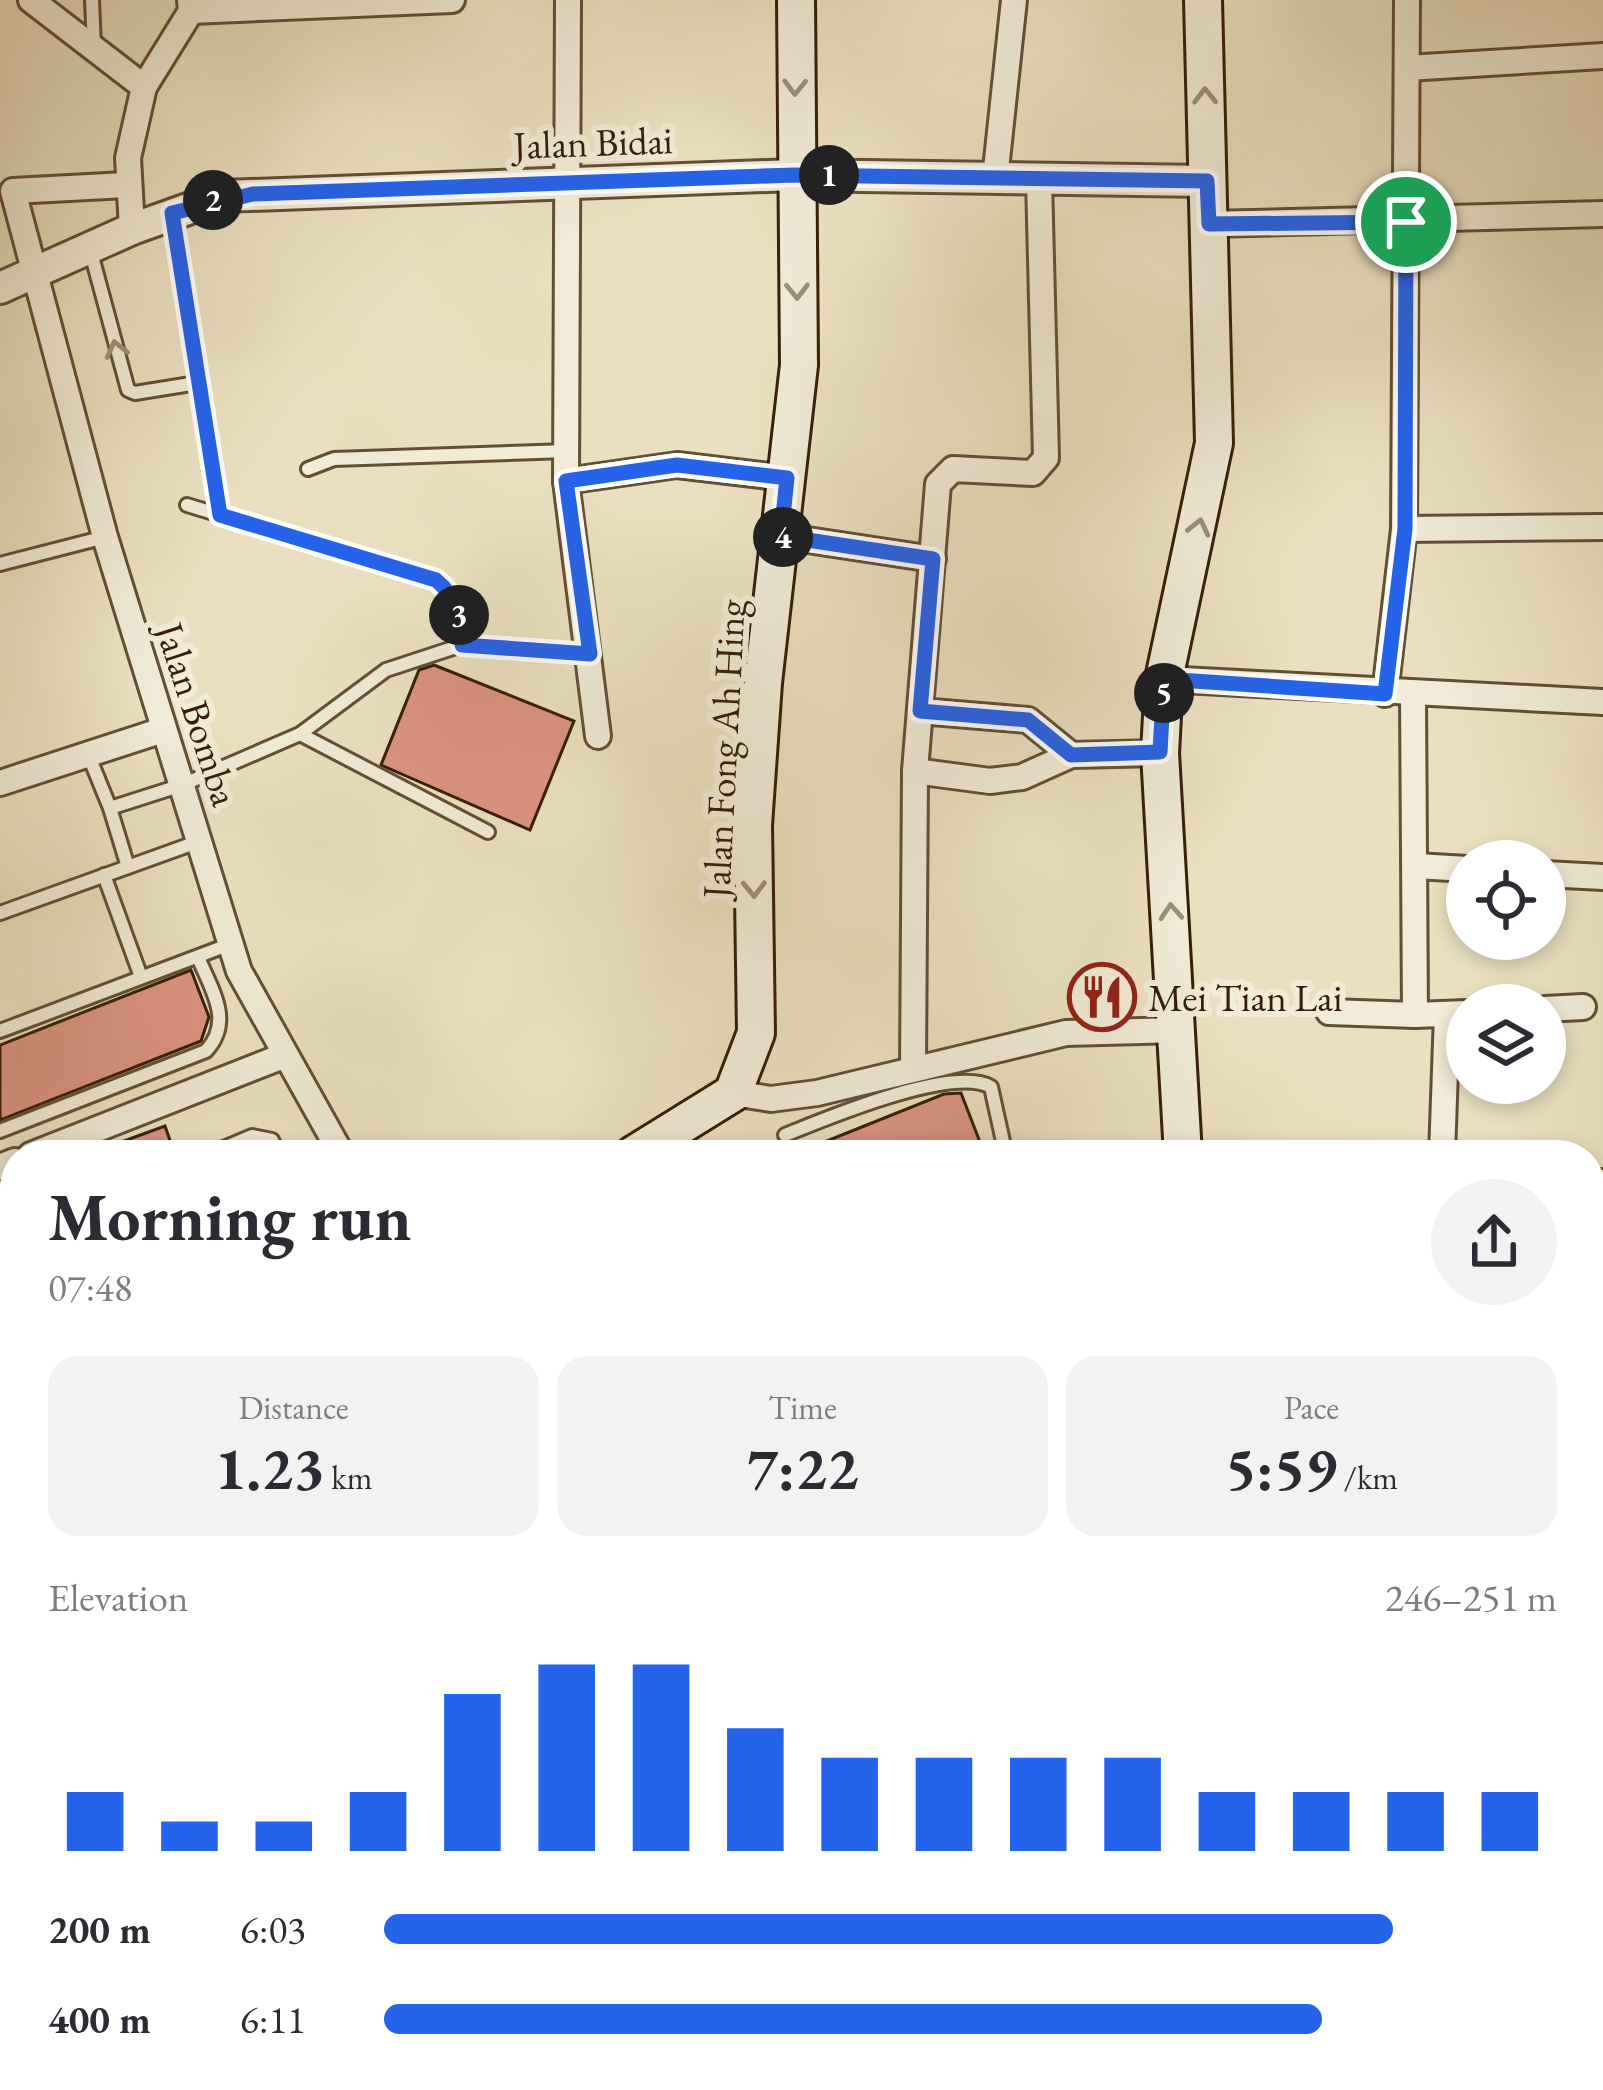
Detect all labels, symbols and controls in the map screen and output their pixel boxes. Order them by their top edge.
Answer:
one-way arrow [782,79,808,97]
one-way arrow [1193,86,1219,105]
street label: Jalan Bidai [509,114,674,171]
pin: 1 [799,145,859,205]
text: 1 [820,153,838,196]
pin: 2 [183,170,243,230]
pin [1355,171,1457,273]
text: 2 [204,178,222,221]
icon: arrive [1373,189,1439,255]
one-way arrow [783,282,809,301]
one-way arrow [105,339,130,360]
pin: 4 [753,507,813,567]
text: 4 [774,515,792,558]
one-way arrow [1186,517,1211,537]
pin: 3 [429,585,489,645]
text: 3 [450,593,468,636]
street label: Jalan Fong Ah Hing [690,597,757,903]
street label: Jalan Bomba [143,613,251,813]
pin: 5 [1134,663,1194,723]
text: 5 [1155,671,1173,714]
map controls [1446,840,1566,1104]
button: locate [1446,840,1566,960]
one-way arrow [741,880,767,899]
one-way arrow [1158,902,1184,921]
restaurant icon: Mei Tian Lai [1067,962,1137,1032]
place label: Mei Tian Lai [1148,972,1342,1023]
button: layers [1446,984,1566,1104]
text: Morning run [48,1174,412,1260]
button: share [1431,1179,1557,1305]
text: 07:48 [48,1262,133,1313]
text: Distance [238,1386,349,1429]
text: Time [768,1386,837,1429]
text: Pace [1284,1386,1339,1429]
text: 1.23 [215,1429,325,1507]
text: 7:22 [746,1429,859,1507]
text: 5:59 [1225,1429,1337,1507]
text: km [325,1456,372,1499]
text: /km [1337,1456,1398,1499]
text: Elevation [48,1572,188,1623]
text: 246–251 m [1385,1572,1557,1623]
text: 200 m [48,1904,151,1955]
text: 6:03 [240,1904,306,1955]
text: 400 m [48,1994,151,2045]
text: 6:11 [240,1994,306,2045]

